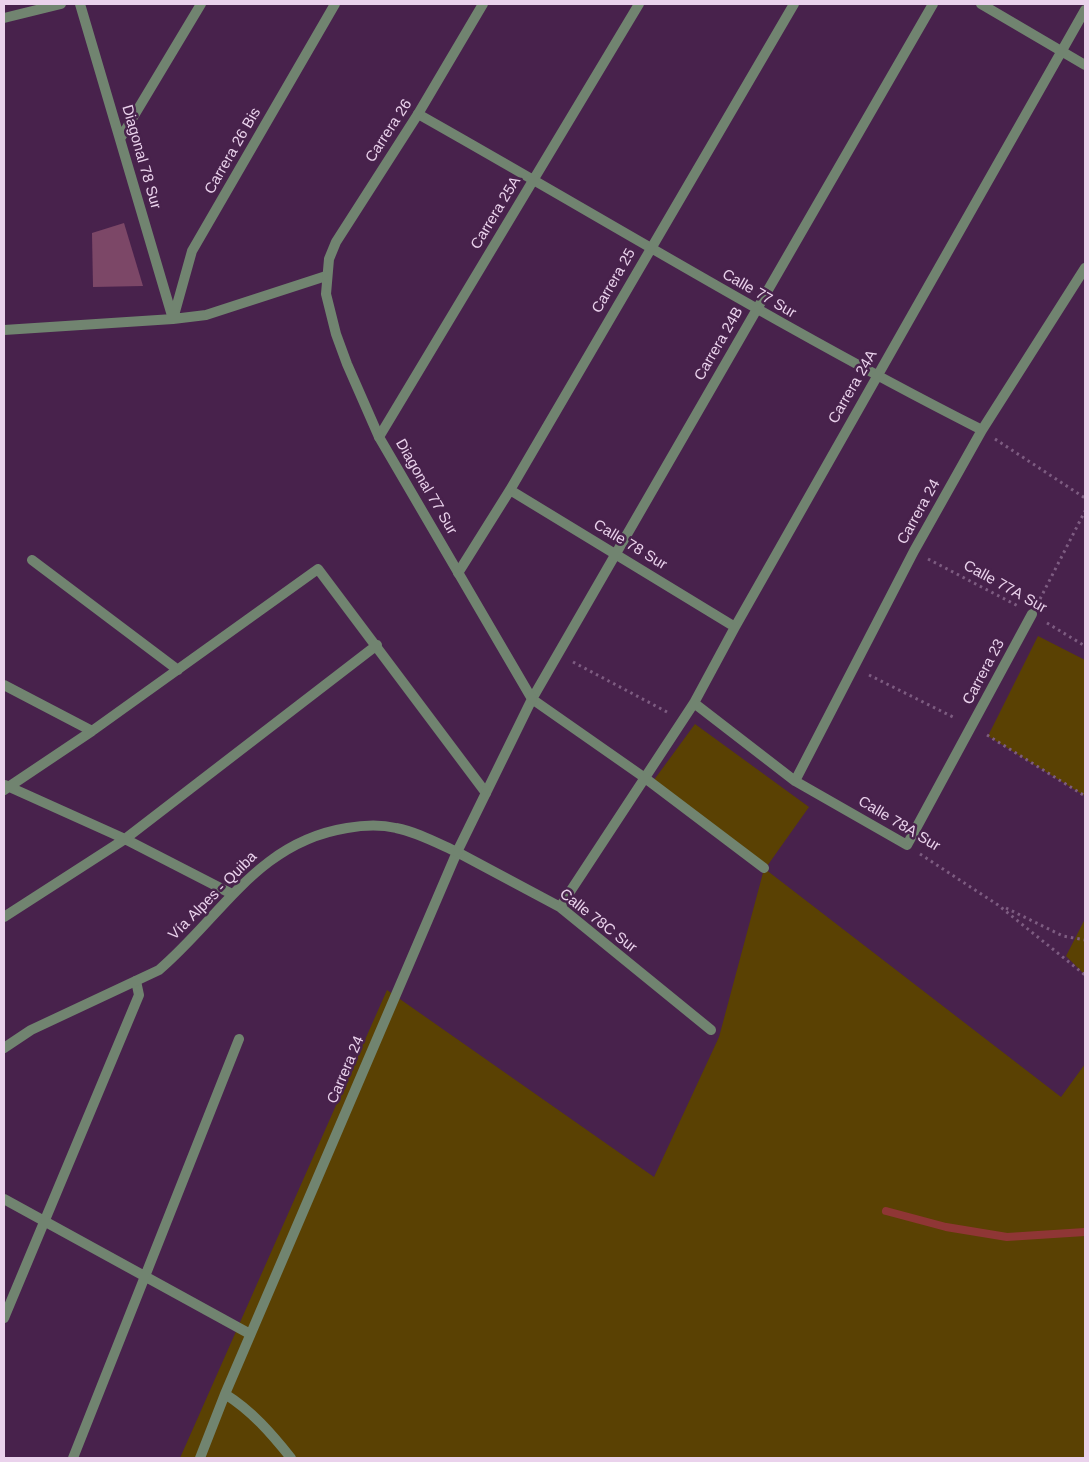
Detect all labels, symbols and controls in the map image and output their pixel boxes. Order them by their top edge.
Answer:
street label: Carrera 26 [362,96,416,166]
street label: Diagonal 78 Sur [118,103,164,211]
street label: Carrera 26 Bis [201,105,265,197]
street label: Carrera 25A [467,173,525,253]
street label: Carrera 25 [588,245,640,317]
street label: Calle 77 Sur [719,266,799,322]
street label: Carrera 24B [691,304,747,384]
street label: Carrera 24A [825,347,881,427]
street label: Diagonal 77 Sur [391,436,461,538]
street label: Carrera 24 [894,476,944,548]
street label: Calle 78 Sur [590,516,670,574]
street label: Calle 77A Sur [960,557,1050,617]
street label: Carrera 23 [959,636,1009,708]
street label: Calle 78A Sur [855,792,943,856]
street label: Vía Alpes - Quiba [165,848,261,944]
street label: Calle 78C Sur [556,885,640,957]
street label: Carrera 24 [324,1033,368,1107]

